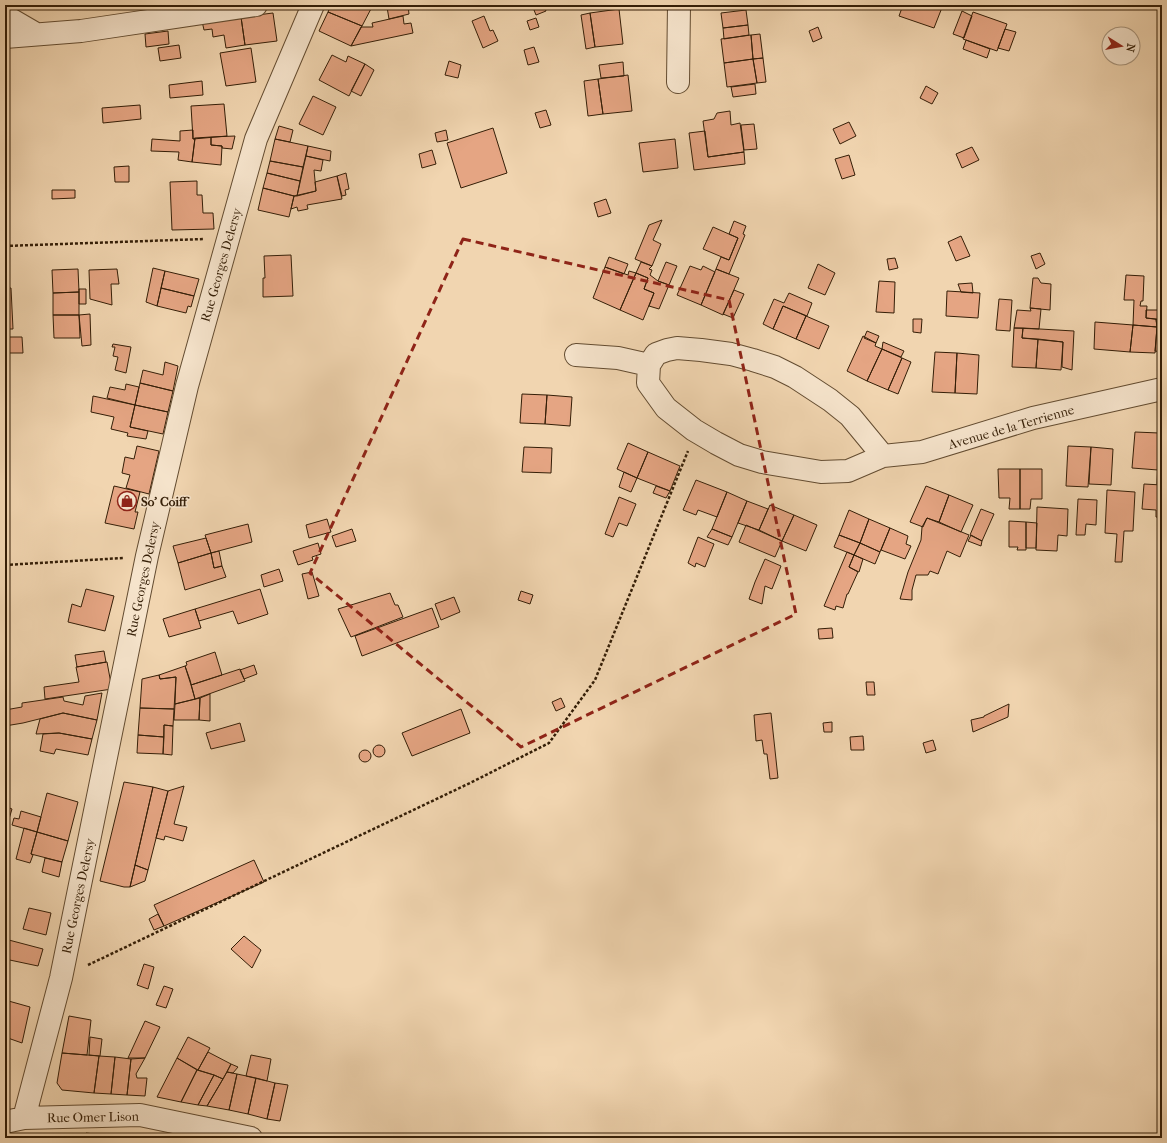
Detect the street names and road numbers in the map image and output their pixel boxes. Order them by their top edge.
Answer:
street label: Rue Georges Delersy [198,205,245,324]
street label: Avenue de la Terrienne [945,402,1076,452]
street label: Rue Georges Delersy [123,519,163,638]
street label: Rue Georges Delersy [58,836,98,955]
street label: Rue Omer Lison [47,1109,140,1125]

